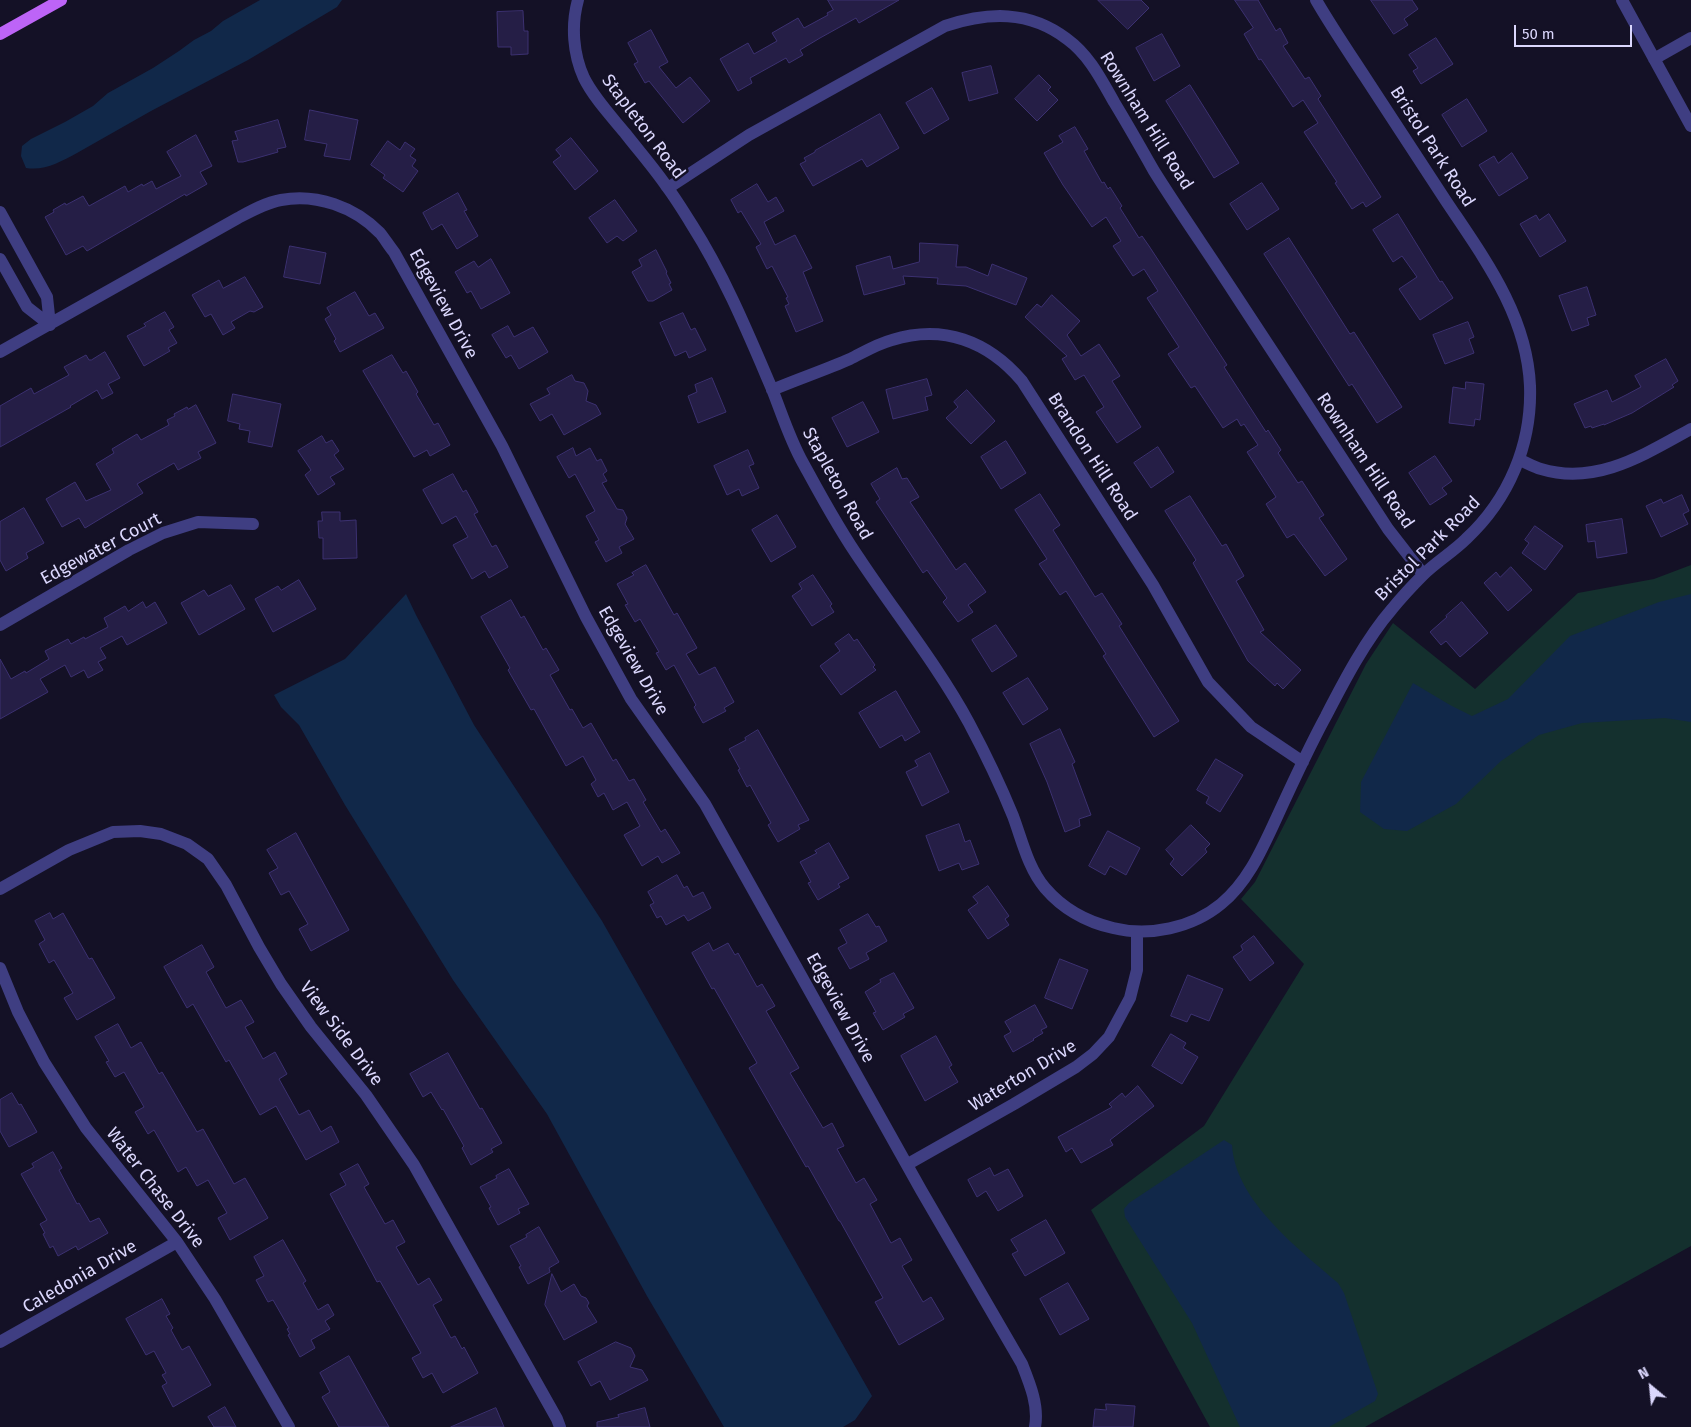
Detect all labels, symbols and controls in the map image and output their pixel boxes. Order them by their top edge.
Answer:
scale bar [1516,15,1634,47]
text: 50 m [1522,25,1555,43]
street label: Rownham Hill Road [1095,48,1197,194]
street label: Stapleton Road [597,70,689,184]
street label: Bristol Park Road [1385,82,1479,212]
street label: Edgeview Drive [404,245,482,363]
street label: Brandon Hill Road [1043,389,1141,525]
street label: Rownham Hill Road [1312,389,1418,533]
street label: Stapleton Road [797,424,877,544]
street label: Bristol Park Road [1371,492,1485,606]
street label: Edgewater Court [37,508,165,590]
street label: Edgeview Drive [593,603,673,719]
street label: Edgeview Drive [801,949,879,1067]
street label: View Side Drive [295,978,387,1090]
street label: Waterton Drive [965,1035,1081,1117]
street label: Water Chase Drive [101,1123,209,1253]
street label: Caledonia Drive [19,1236,141,1318]
north arrow [1626,1362,1676,1412]
text: N [1636,1364,1652,1383]

